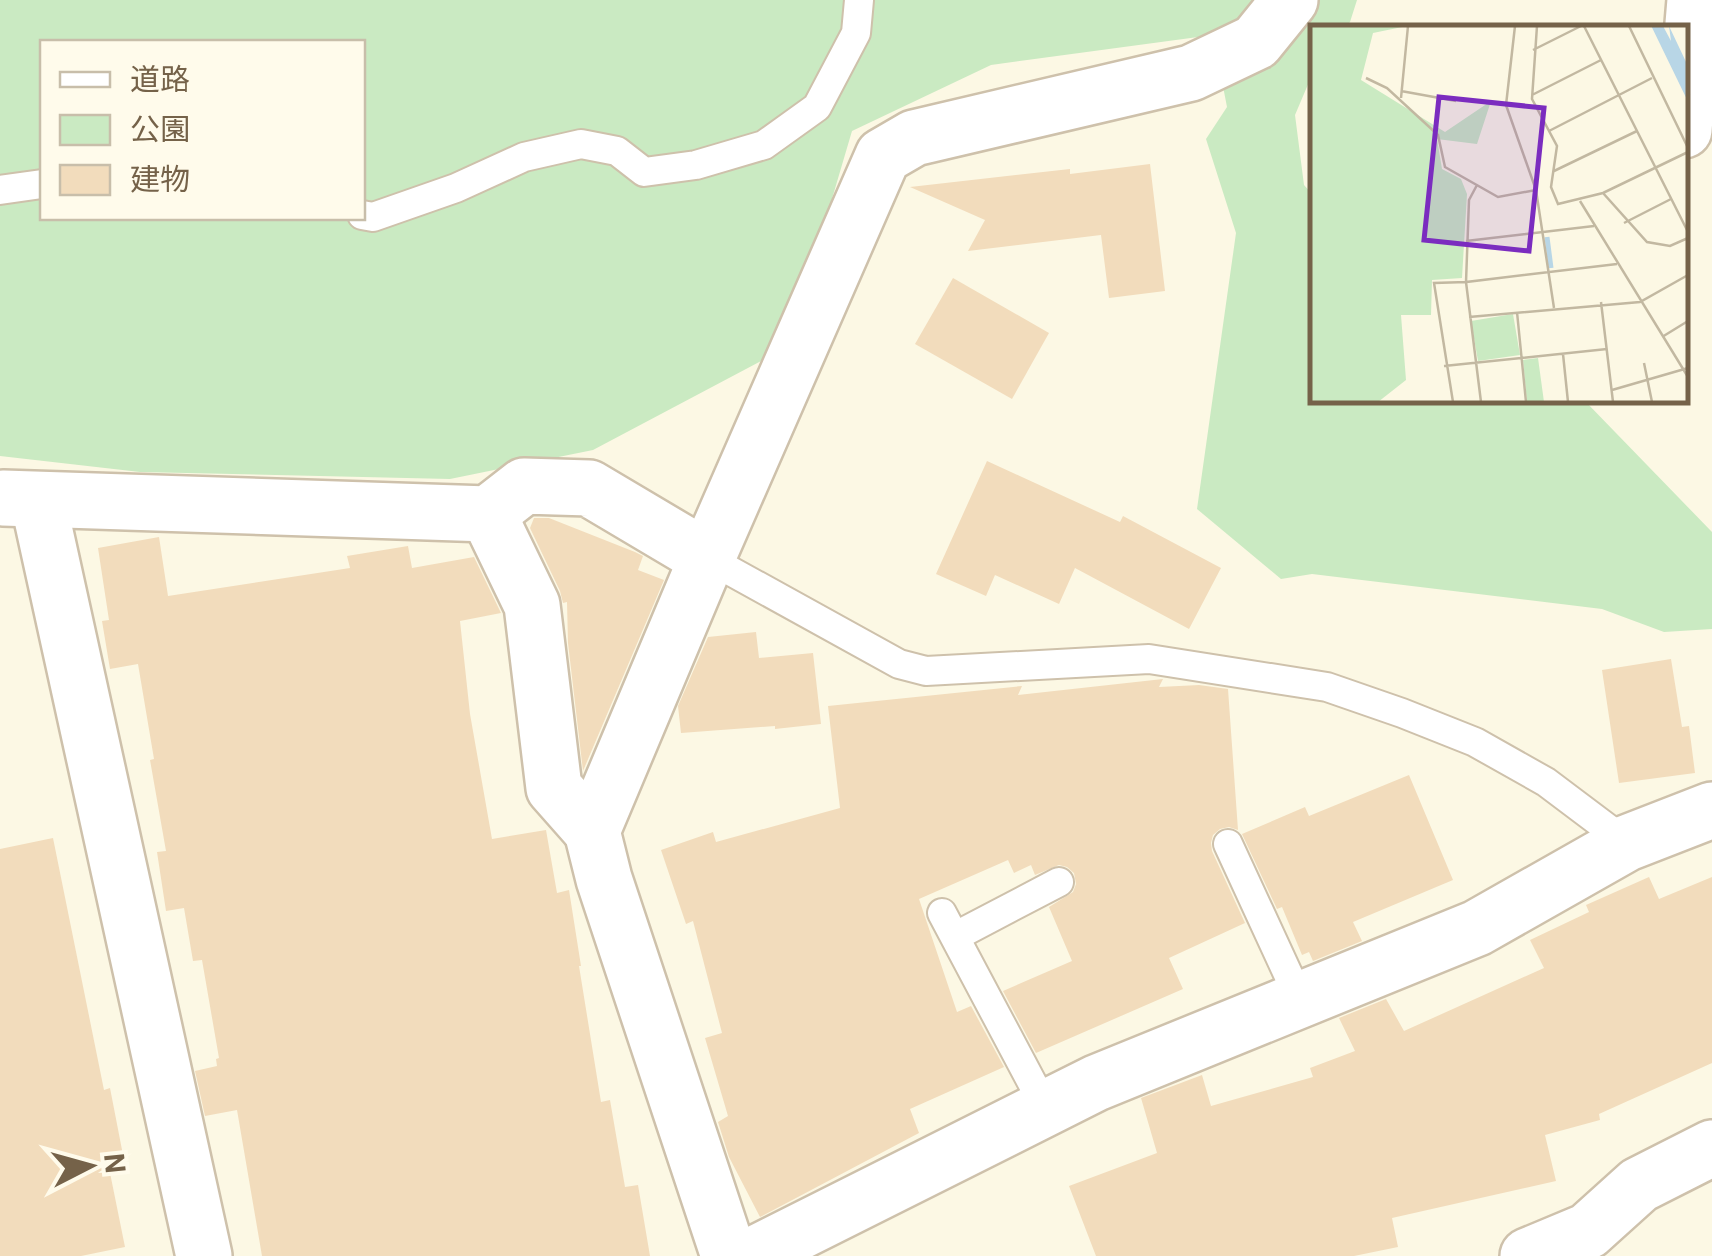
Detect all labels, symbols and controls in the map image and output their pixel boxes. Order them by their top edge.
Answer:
inset map [1310,25,1687,402]
legend [40,40,365,220]
text: 道路 [130,62,190,97]
text: 公園 [130,112,190,147]
text: 建物 [130,162,190,197]
north arrow [40,1116,140,1216]
text: N [97,1152,132,1175]

